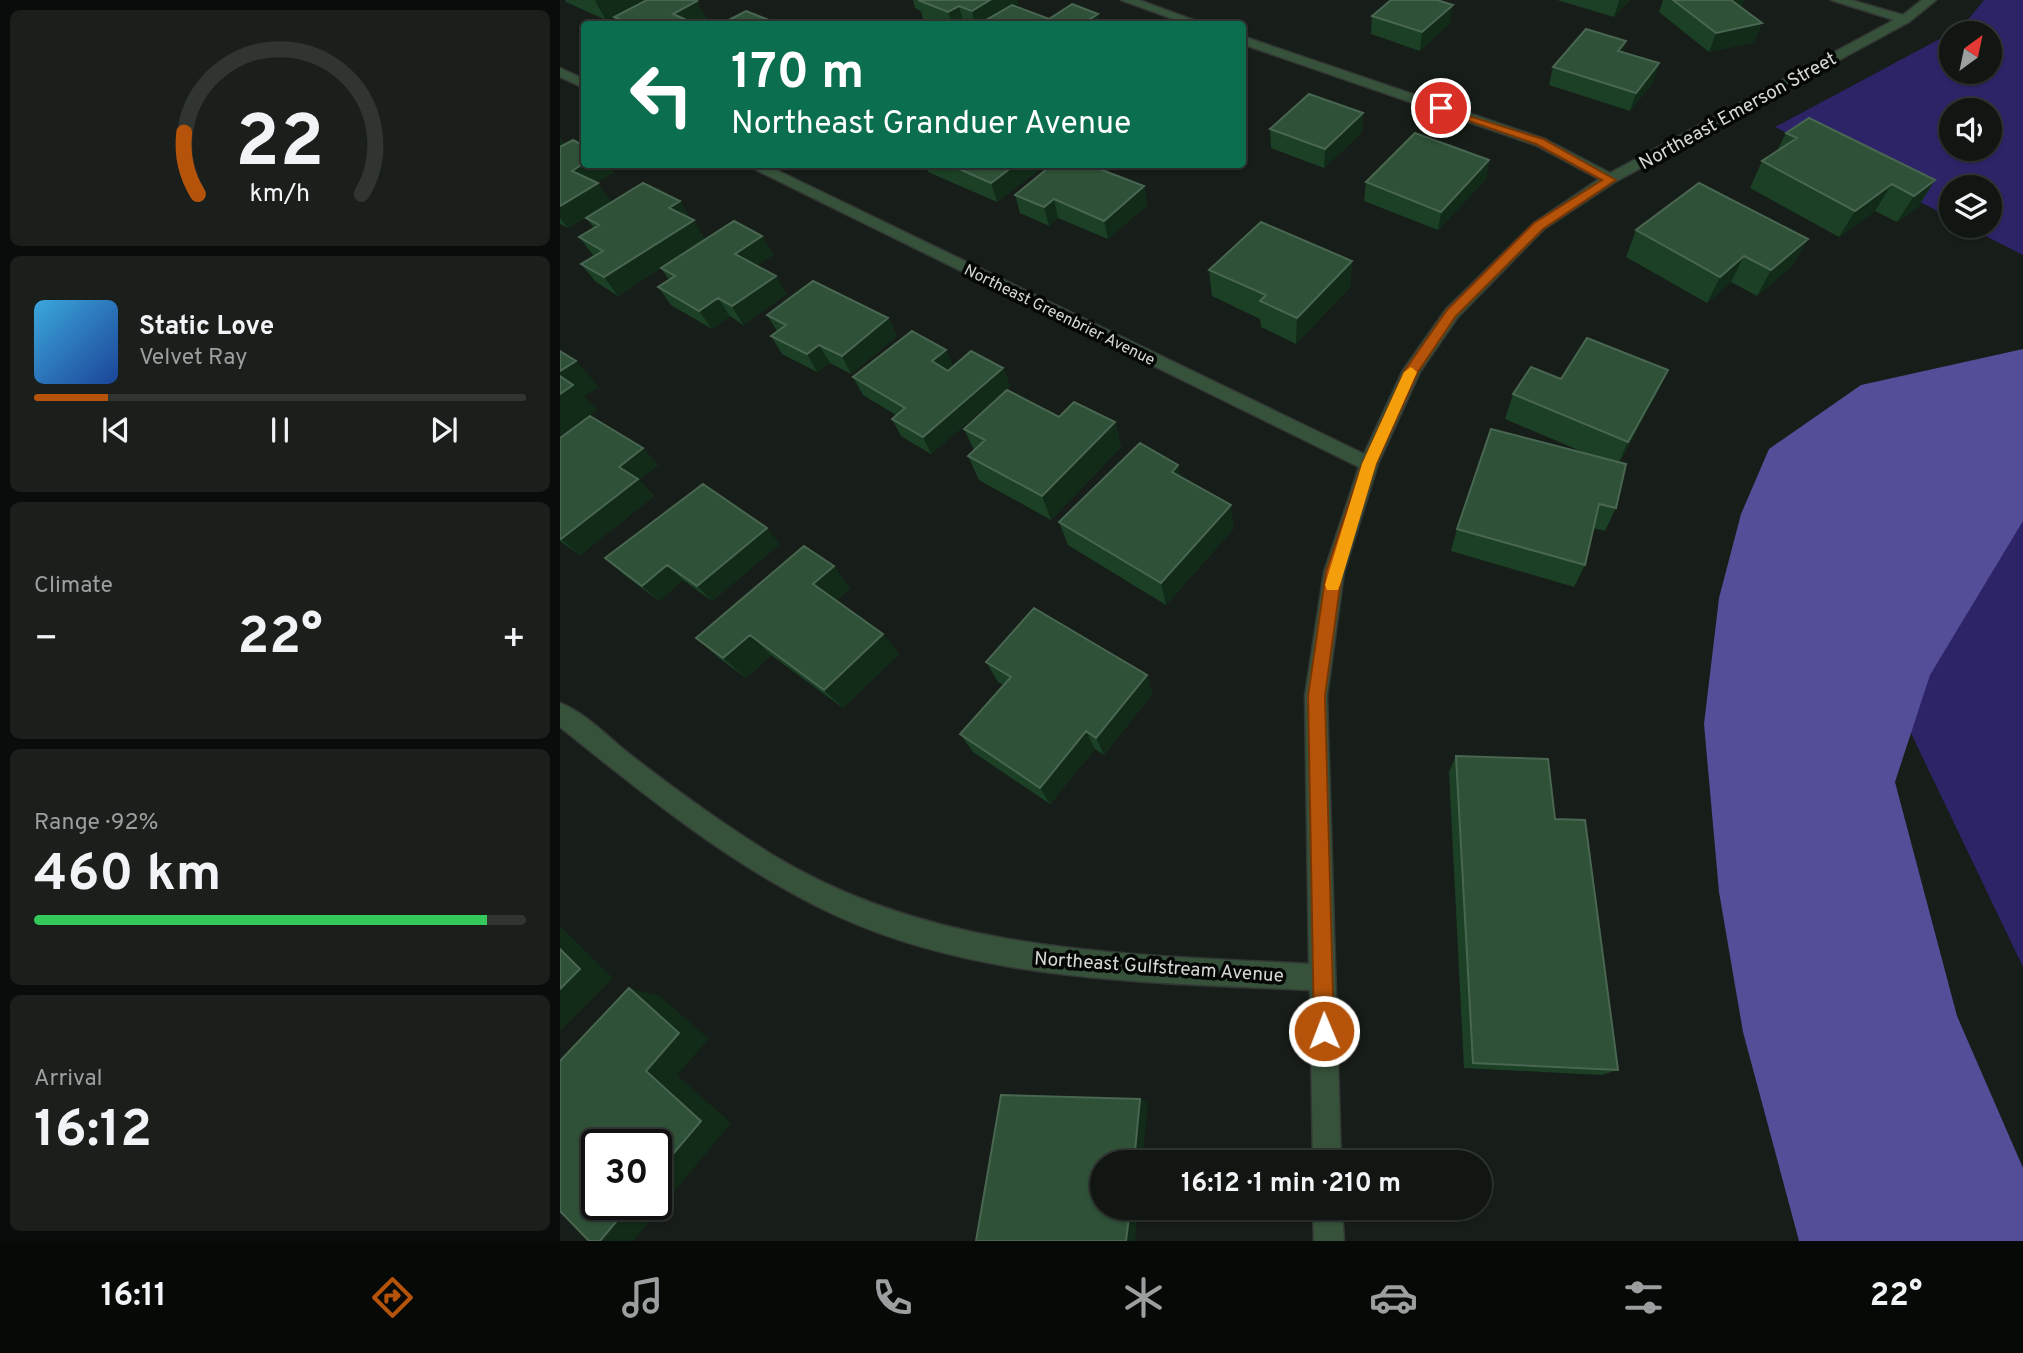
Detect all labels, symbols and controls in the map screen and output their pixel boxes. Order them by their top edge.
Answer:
north arrow [1939,21,2002,84]
map controls [1939,21,2002,238]
text: 170 m [731,44,864,106]
street label: Northeast Emerson Street [1635,47,1841,176]
icon: left [616,49,707,140]
pin [1411,78,1471,138]
icon: arrive [1422,89,1460,127]
button: sound [1939,98,2002,161]
text: 22 [235,100,325,192]
text: Northeast Granduer Avenue [731,105,1131,145]
button: layers [1939,175,2002,238]
text: km/h [250,179,310,211]
street label: Northeast Greenbrier Avenue [960,261,1158,371]
text: Static Love [139,311,274,344]
text: Velvet Ray [139,344,247,373]
icon: previous [97,411,135,449]
icon: pause [261,411,299,449]
icon: next [425,411,463,449]
text: Climate [34,572,113,601]
text: 22° [237,606,323,672]
text: − [34,616,59,665]
text: + [501,616,526,665]
text: Range · 92% [34,809,159,838]
text: 460 km [34,843,221,909]
street label: Northeast Gulfstream Avenue [1033,947,1285,989]
position arrow [1287,994,1361,1068]
text: Arrival [34,1065,103,1094]
text: 16:12 [34,1099,152,1165]
speed limit sign: 30 [581,1129,672,1220]
text: 16:12 · 1 min · 210 m [1181,1168,1401,1201]
icon: directions [368,1273,417,1322]
icon: music [618,1273,667,1322]
icon: phone [868,1273,917,1322]
icon: climate [1119,1273,1168,1322]
icon: car [1369,1273,1418,1322]
icon: filters [1619,1273,1668,1322]
text: 16:11 [101,1277,167,1317]
text: 22° [1870,1277,1922,1317]

